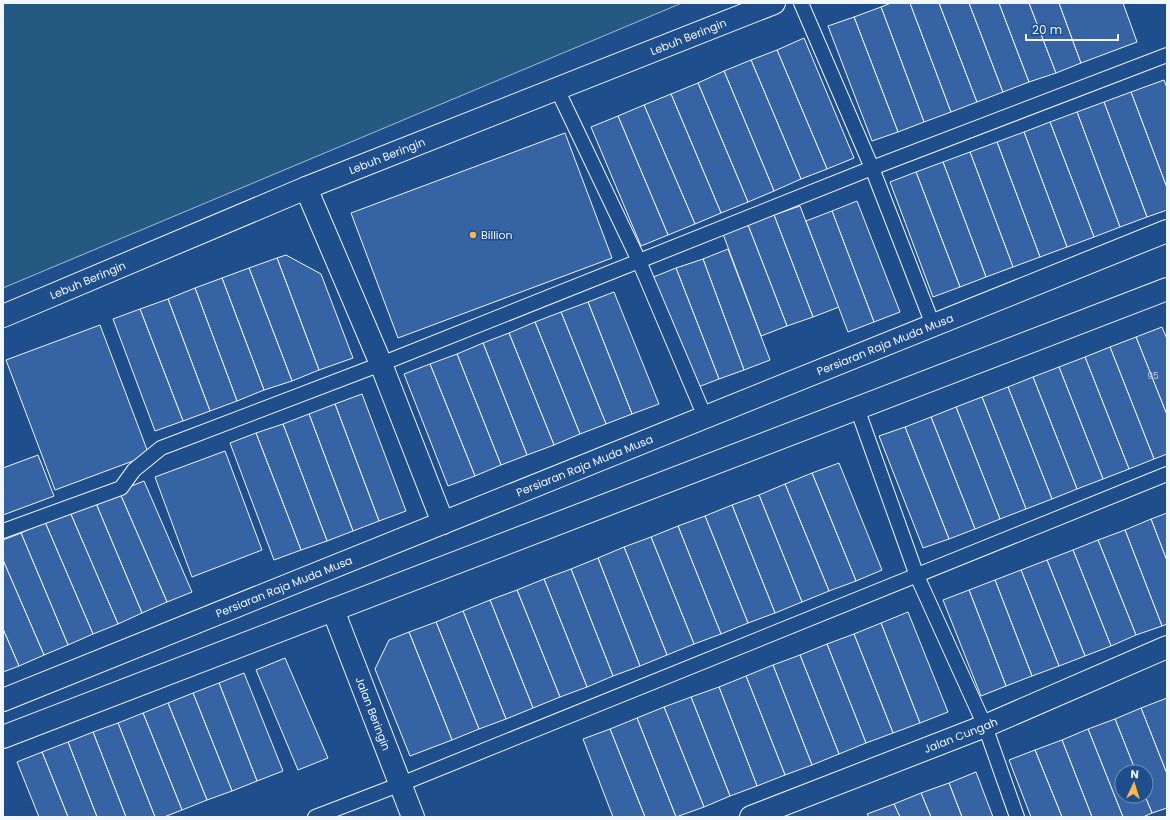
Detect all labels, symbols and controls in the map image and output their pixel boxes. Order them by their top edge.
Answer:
street label: Lebuh Beringin [648,15,729,59]
scale bar [1026,16,1118,42]
text: 20 m [1032,21,1062,38]
street label: Lebuh Beringin [347,134,427,178]
place label: Billion [481,227,513,243]
marker: Billion [468,230,478,240]
street label: Lebuh Beringin [47,257,128,303]
street label: Persiaran Raja Muda Musa [814,310,956,379]
house number: 95 [1147,370,1159,382]
street label: Persiaran Raja Muda Musa [514,431,655,500]
street label: Persiaran Raja Muda Musa [213,552,355,621]
street label: Jalan Beringin [351,674,395,753]
street label: Jalan Cungah [921,714,1000,757]
north arrow [1114,764,1154,804]
text: N [1130,766,1139,782]

